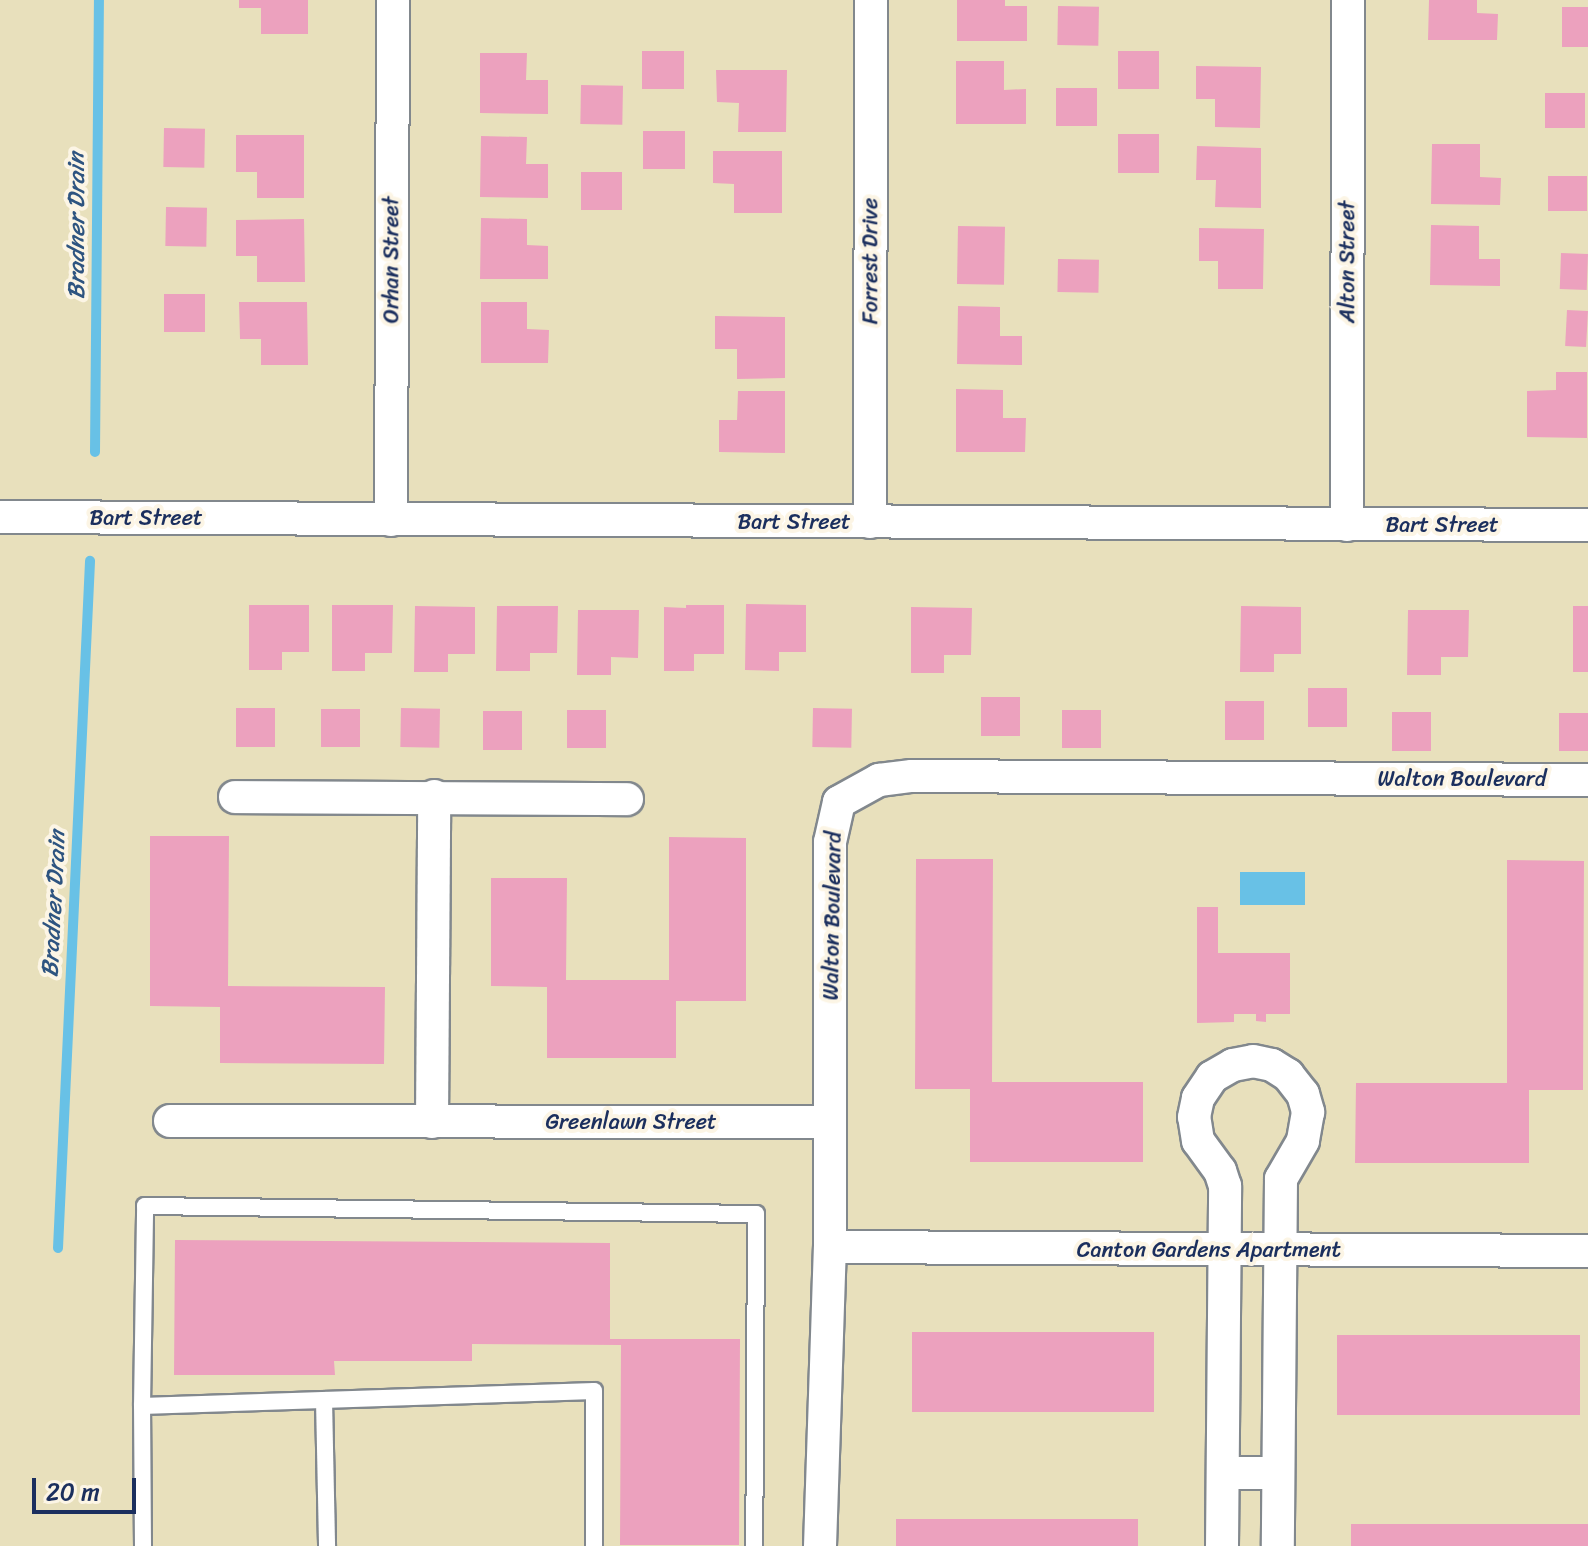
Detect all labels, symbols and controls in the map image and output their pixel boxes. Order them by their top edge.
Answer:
water label: Bradner Drain [63,153,91,299]
street label: Orhan Street [378,196,404,324]
street label: Forrest Drive [857,198,883,324]
street label: Alton Street [1334,200,1360,324]
street label: Bart Street [89,505,203,531]
street label: Bart Street [737,509,851,535]
street label: Bart Street [1385,512,1499,538]
street label: Walton Boulevard [1378,766,1546,792]
water label: Bradner Drain [36,830,72,978]
street label: Walton Boulevard [817,832,847,1000]
street label: Greenlawn Street [545,1109,717,1135]
street label: Canton Gardens Apartment [1077,1237,1341,1263]
scale bar [36,1462,140,1512]
text: 20 m [46,1471,100,1513]

